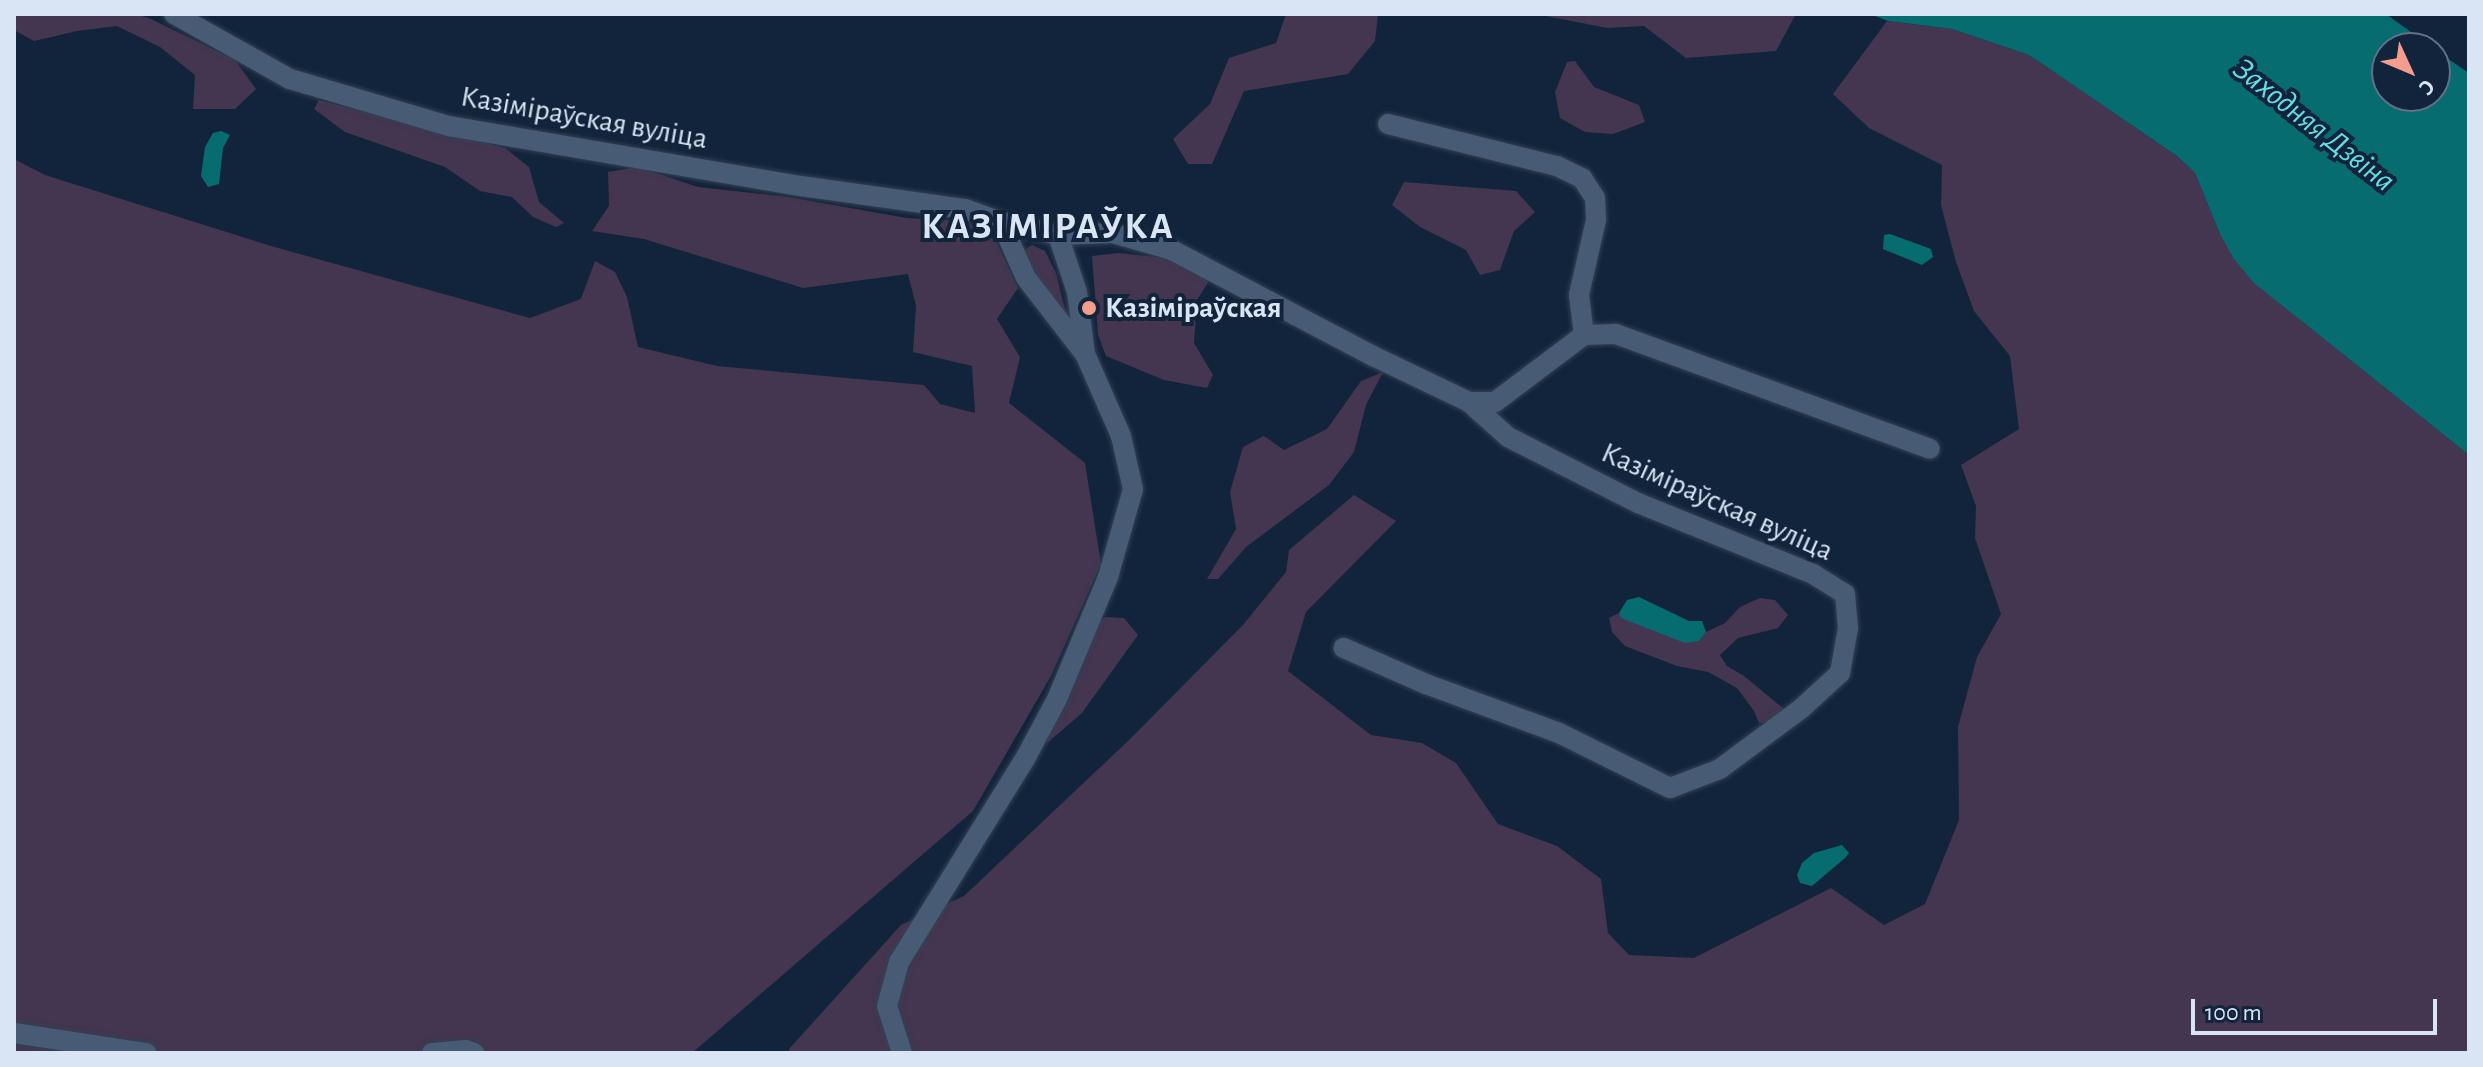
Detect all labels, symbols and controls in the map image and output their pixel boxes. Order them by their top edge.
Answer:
north arrow [2371,32,2451,112]
water label: Заходняя Дзвіна [2225,50,2403,200]
text: С [2415,75,2439,99]
street label: Казіміраўская вуліца [458,79,710,157]
district label: КАЗІМІРАЎКА [921,205,1175,251]
place label: Казіміраўская [1105,290,1282,326]
marker: Казіміраўская [1080,299,1098,317]
street label: Казіміраўская вуліца [1596,435,1838,569]
scale bar [2195,983,2441,1033]
text: 100 m [2205,1001,2262,1025]

